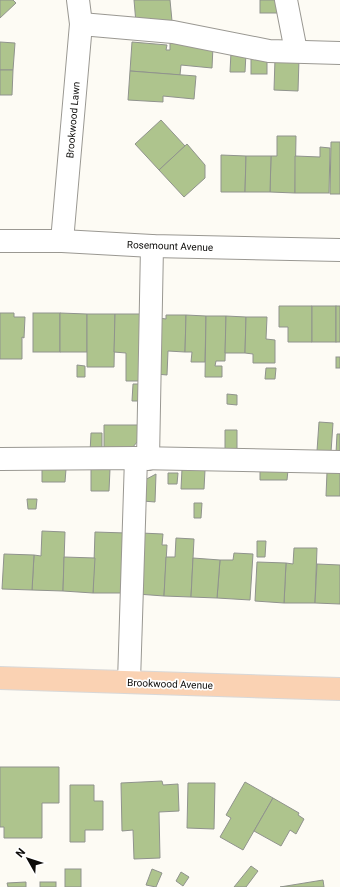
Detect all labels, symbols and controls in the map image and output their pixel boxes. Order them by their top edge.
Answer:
street label: Brookwood Lawn [64,81,82,159]
street label: Rosemount Avenue [127,239,213,253]
street label: Brookwood Avenue [127,677,213,691]
north arrow [8,839,48,879]
text: N [13,846,28,860]

